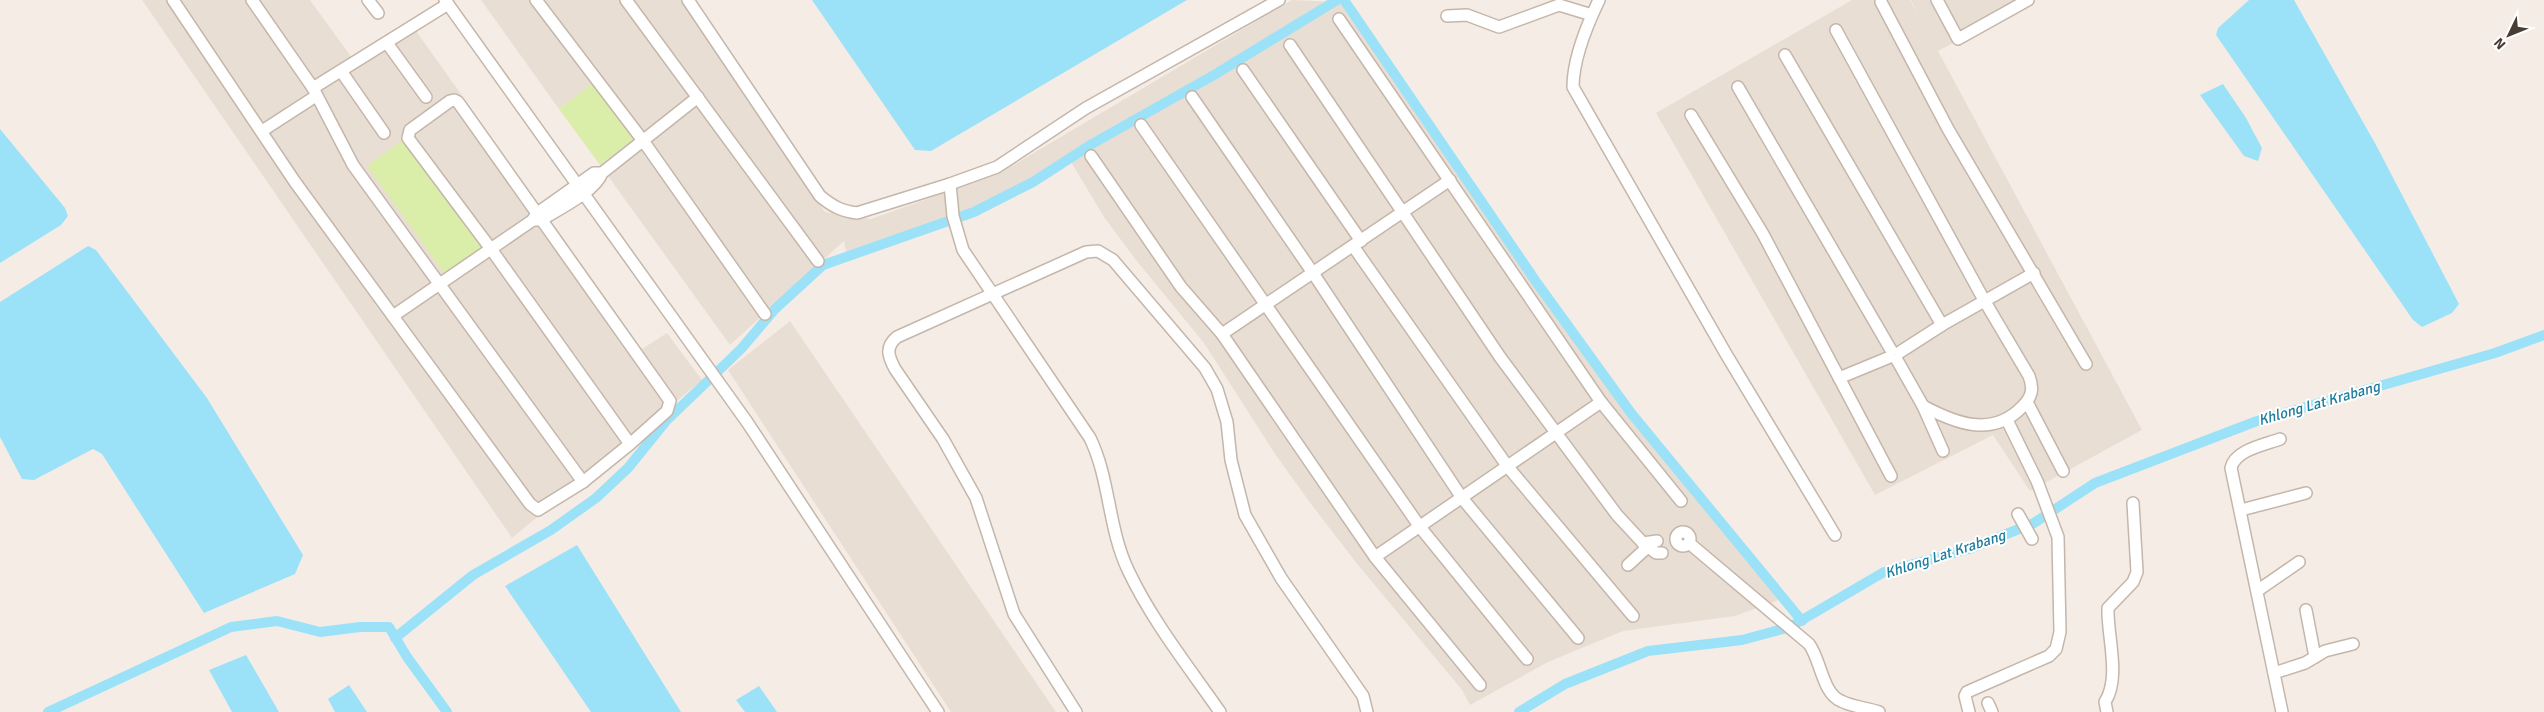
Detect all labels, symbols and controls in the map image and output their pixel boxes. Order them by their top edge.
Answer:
north arrow [2484,10,2534,60]
text: N [2490,34,2509,53]
water label: Khlong Lat Krabang [2256,377,2383,429]
water label: Khlong Lat Krabang [1882,526,2009,582]

